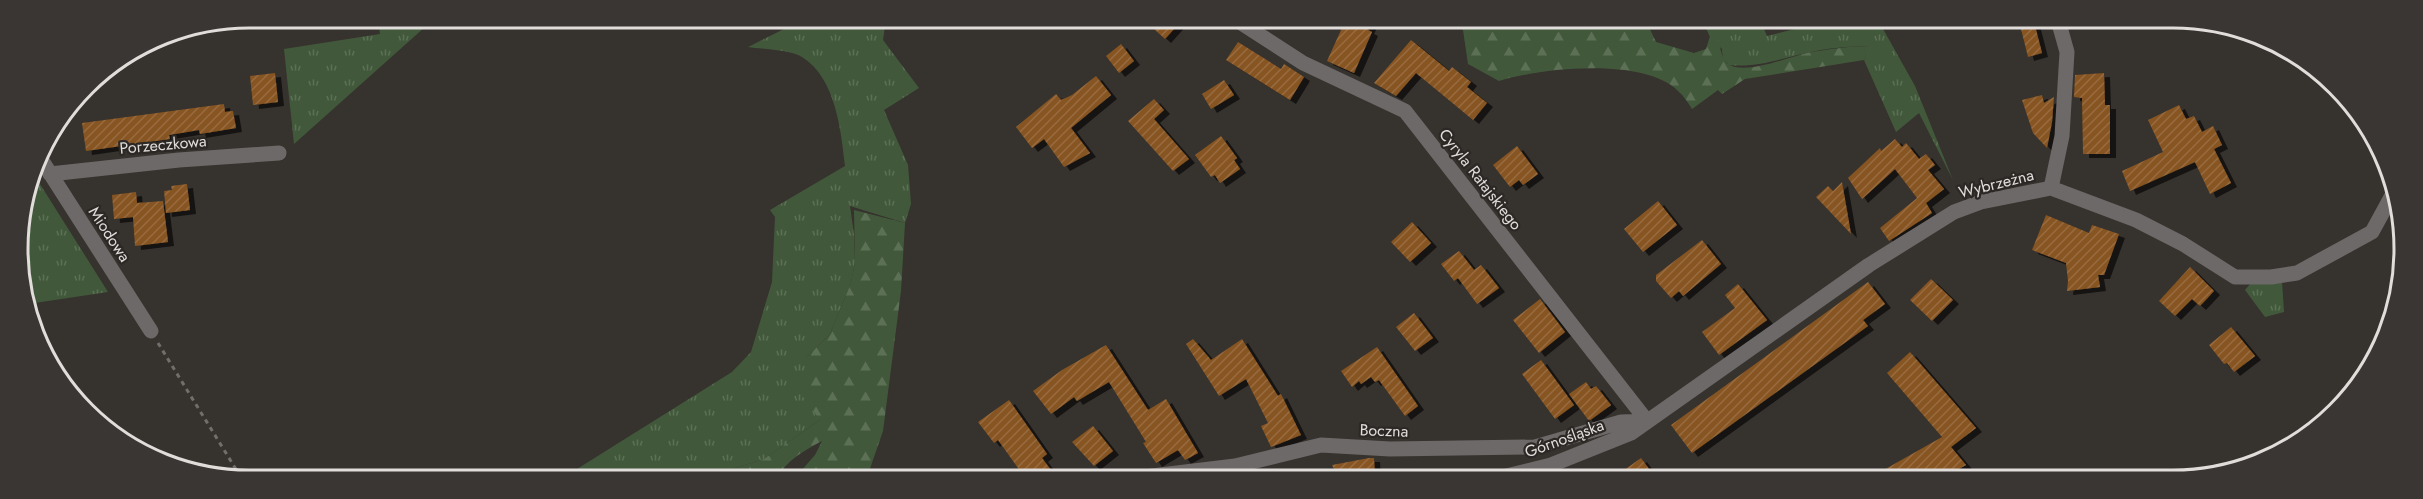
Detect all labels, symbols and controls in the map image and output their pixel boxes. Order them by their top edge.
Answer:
street label: Cyryla Ratajskiego [1434,124,1528,235]
street label: Porzeczkowa [119,129,207,160]
street label: Wybrzeżna [1956,163,2036,204]
street label: Miodowa [83,202,136,267]
street label: Górnośląska [1521,413,1607,463]
street label: Boczna [1359,418,1409,443]

